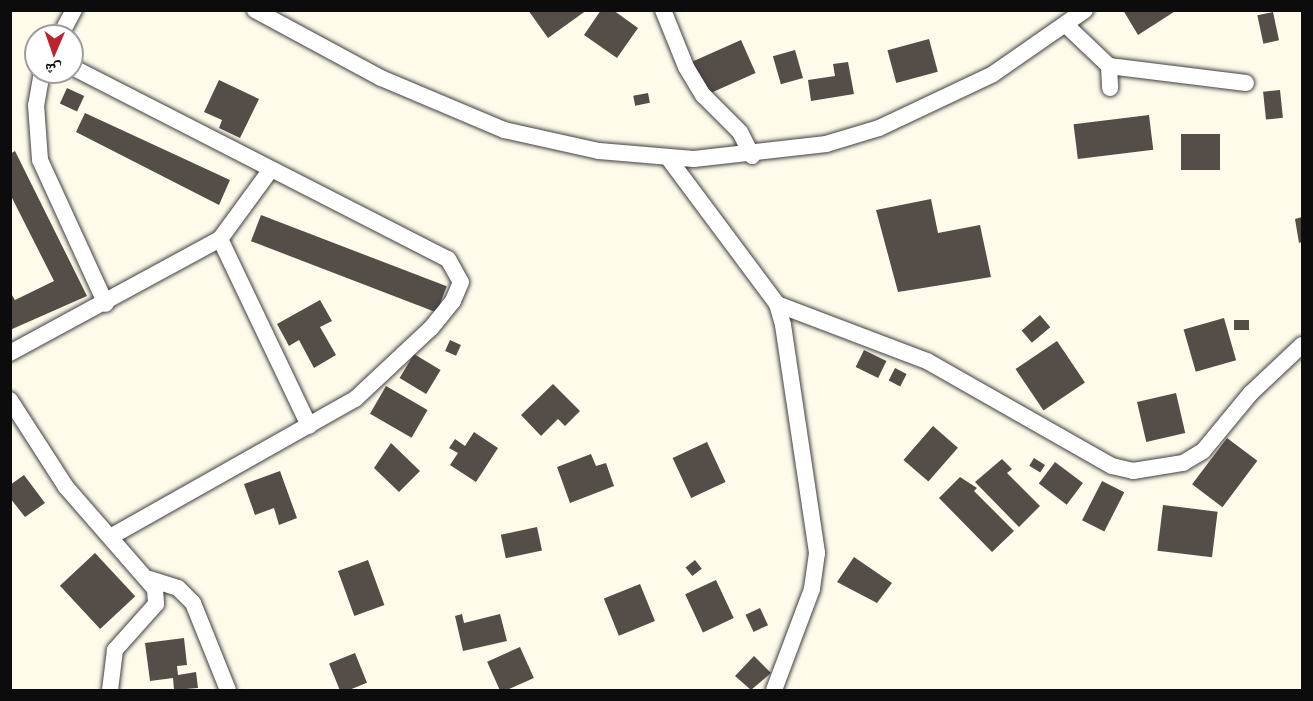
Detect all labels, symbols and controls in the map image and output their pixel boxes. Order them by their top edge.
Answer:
north arrow [24,24,84,84]
text: ش [45,59,62,81]

